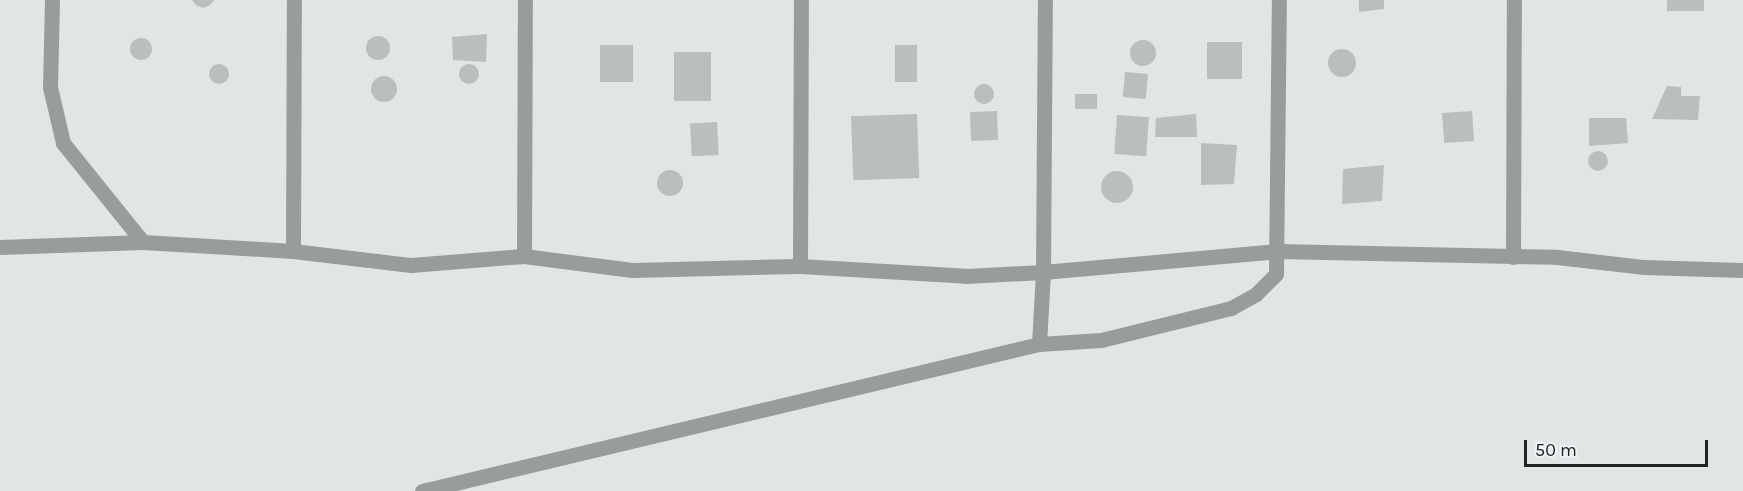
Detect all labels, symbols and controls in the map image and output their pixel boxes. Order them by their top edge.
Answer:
scale bar [1527,428,1712,466]
text: 50 m [1535,439,1577,461]

